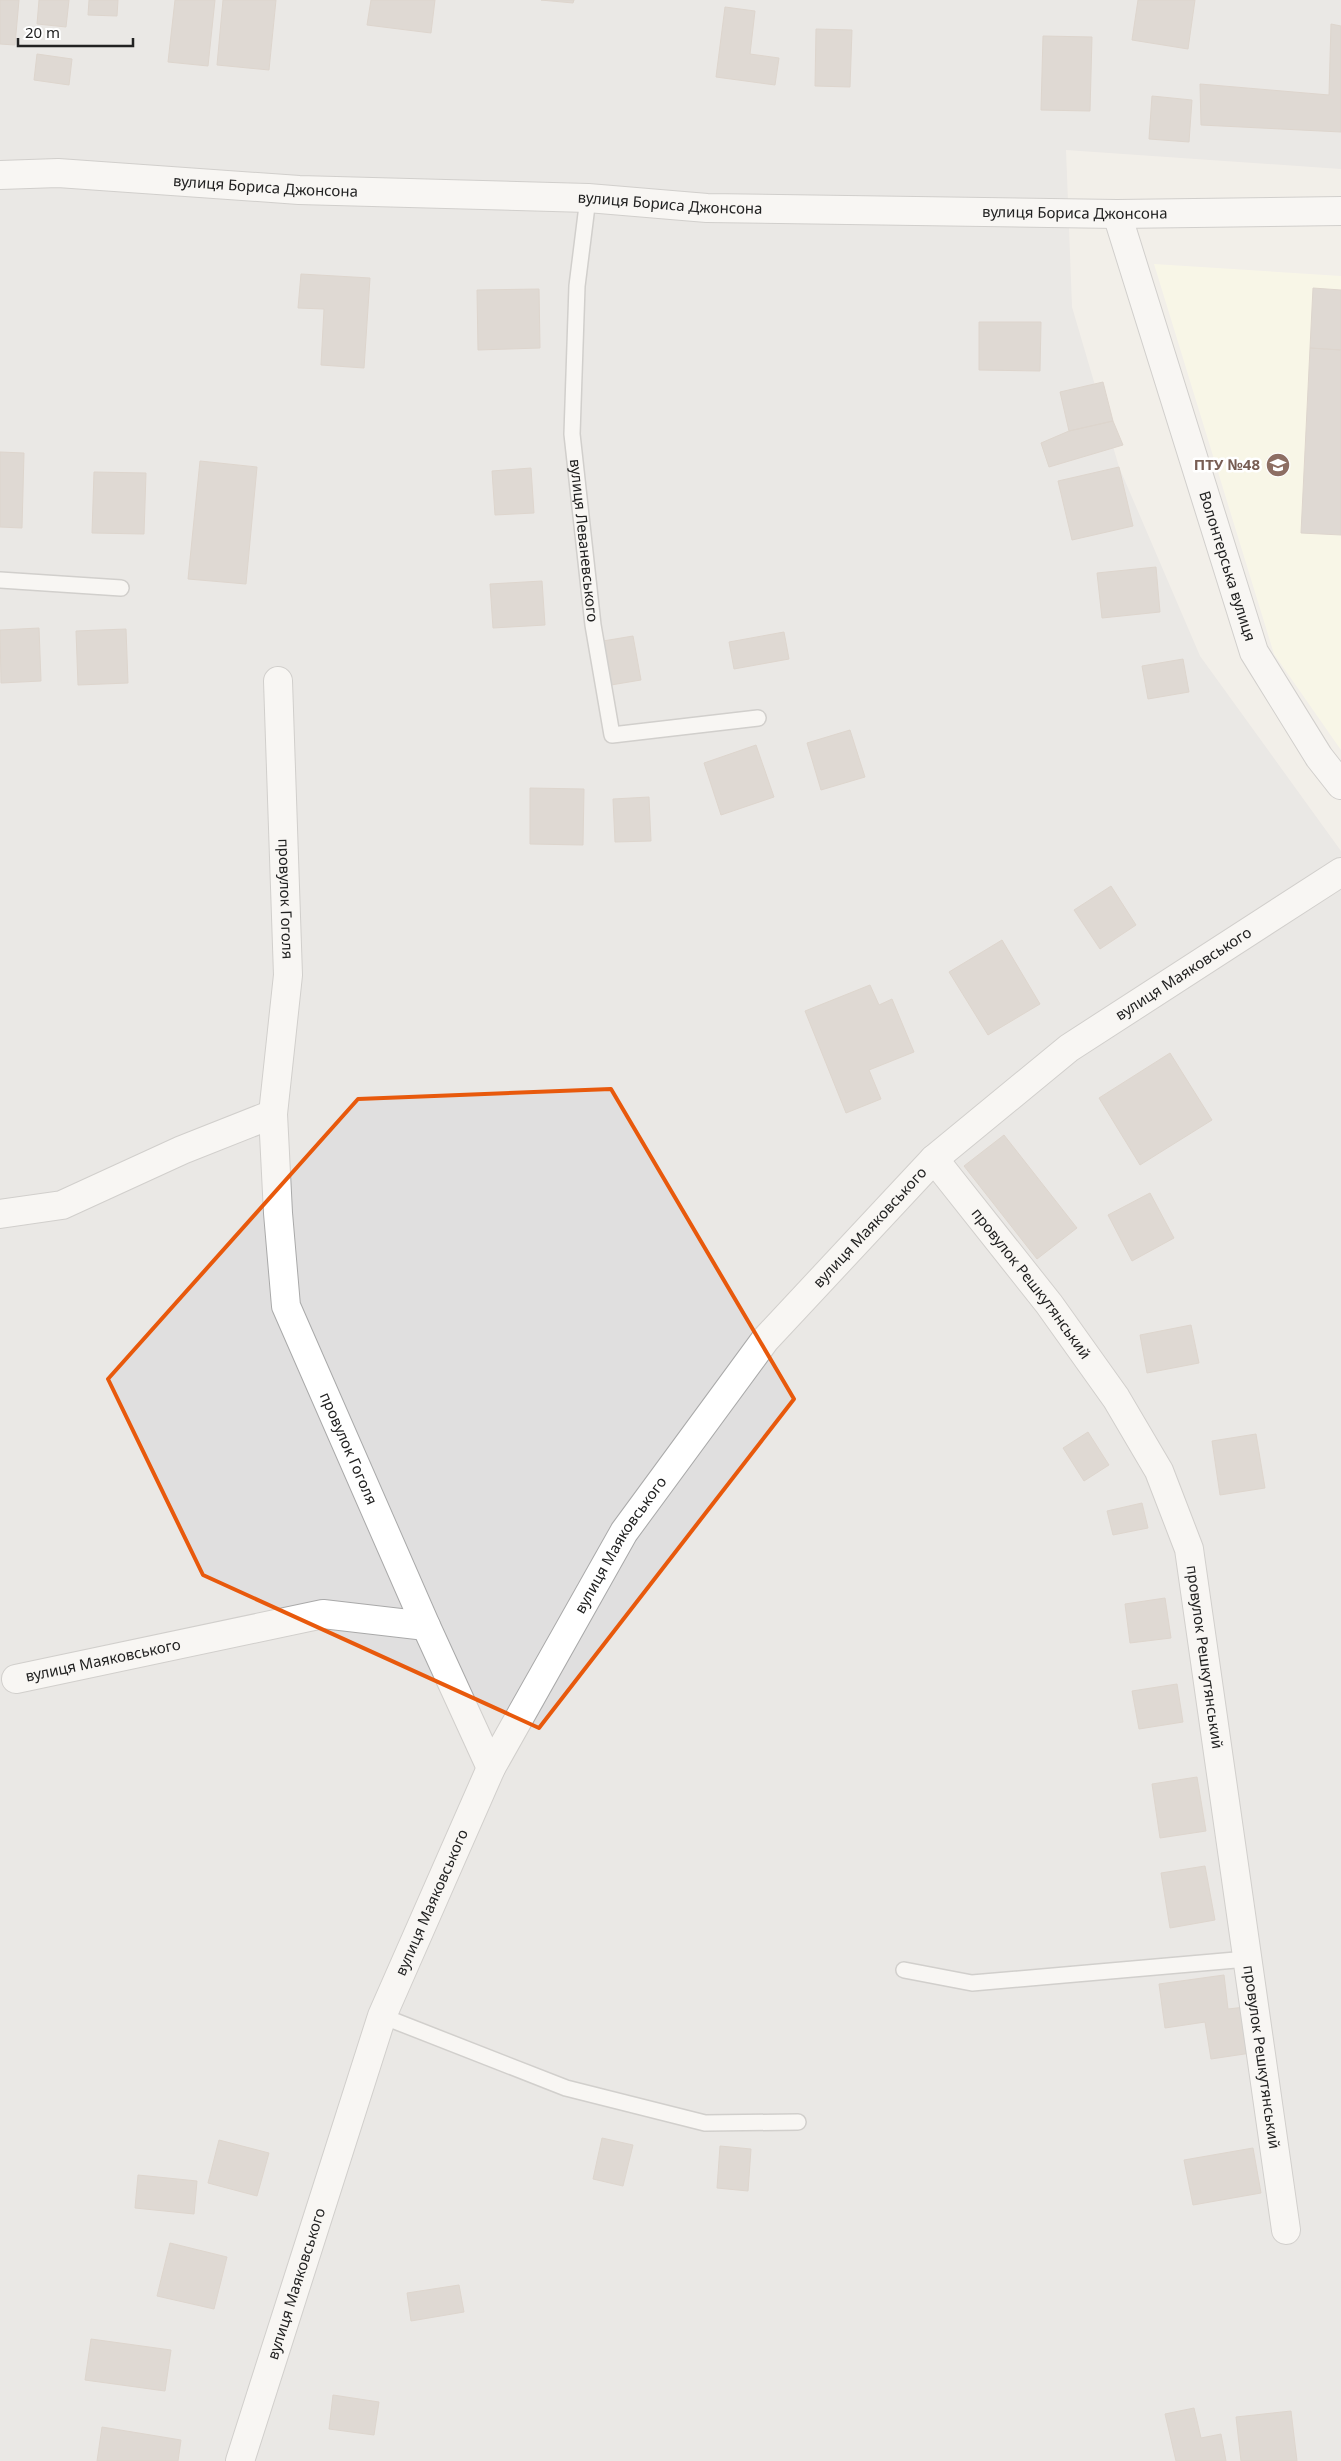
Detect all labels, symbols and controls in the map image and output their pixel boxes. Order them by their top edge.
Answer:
scale bar [18,15,132,47]
text: 20 m [25,22,60,42]
street label: вулиця Бориса Джонсона [172,170,358,201]
street label: вулиця Бориса Джонсона [577,187,763,218]
street label: вулиця Бориса Джонсона [982,201,1168,223]
school or university icon: ПТУ №48 [1265,452,1291,478]
place label: ПТУ №48 [1194,454,1260,474]
street label: вулиця Леваневського [566,458,604,623]
street label: Волонтерська вулиця [1195,488,1261,644]
street label: провулок Гоголя [274,838,298,960]
street label: вулиця Маяковського [1111,922,1255,1024]
street label: вулиця Маяковського [808,1162,931,1292]
street label: провулок Решкутянський [968,1203,1096,1363]
street label: провулок Гоголя [316,1389,383,1507]
street label: вулиця Маяковського [569,1472,671,1617]
street label: провулок Решкутянський [1182,1564,1228,1750]
street label: вулиця Маяковського [23,1633,182,1686]
street label: вулиця Маяковського [390,1826,472,1979]
street label: провулок Решкутянський [1239,1964,1285,2150]
street label: вулиця Маяковського [262,2205,329,2362]

